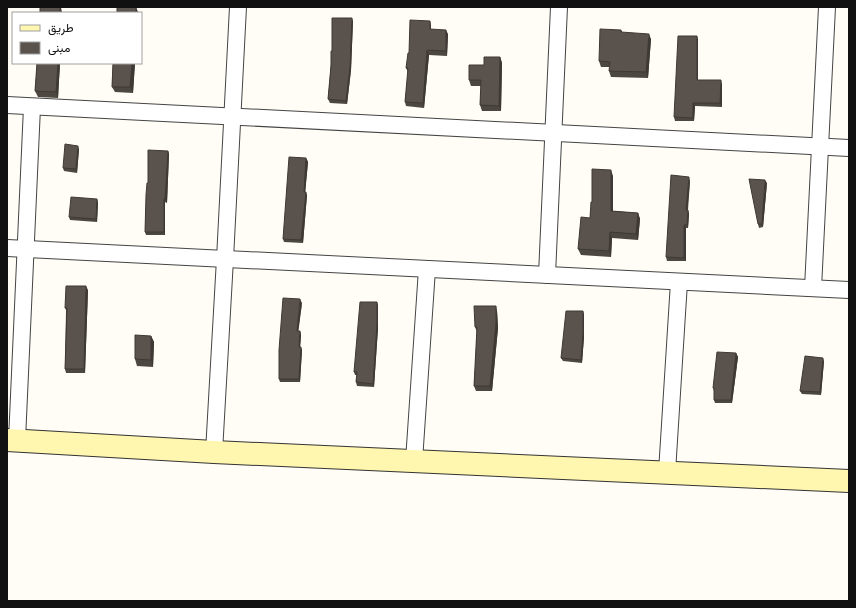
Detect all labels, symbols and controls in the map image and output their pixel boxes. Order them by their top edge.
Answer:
legend [12,12,142,64]
text: طريق [48,20,74,36]
text: مبنى [48,40,70,56]

